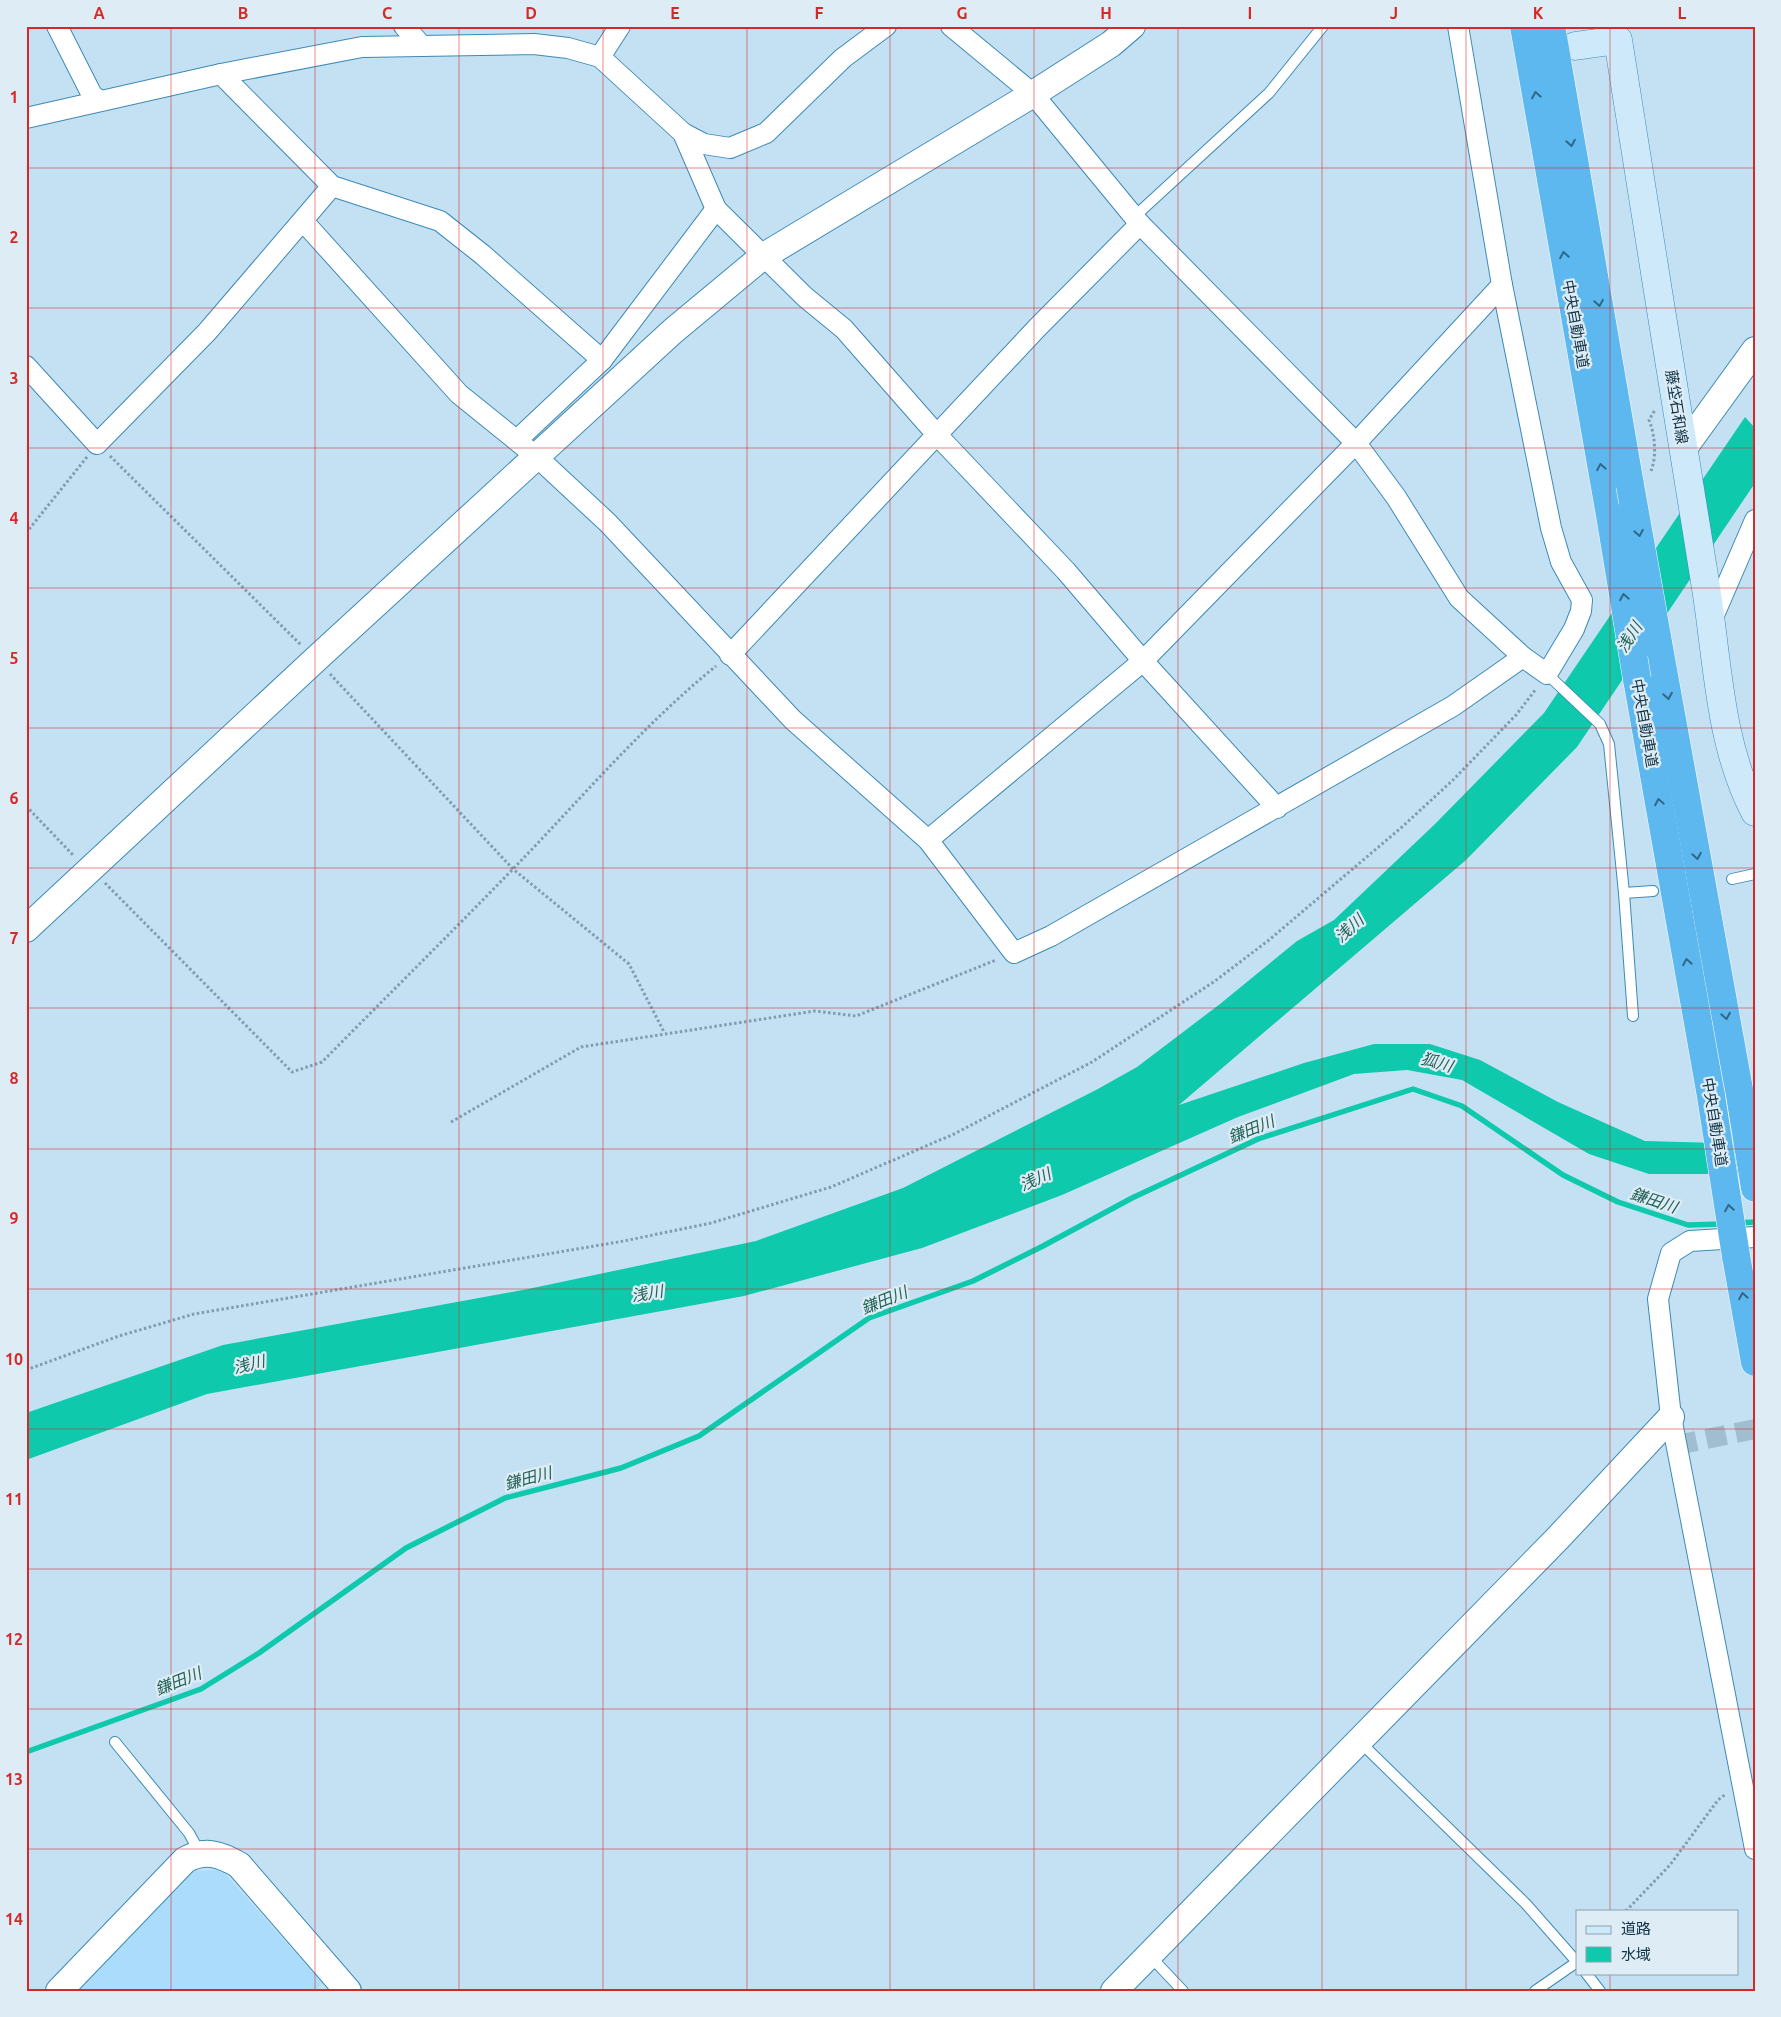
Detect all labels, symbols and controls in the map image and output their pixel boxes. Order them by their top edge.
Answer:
text: A [93,4,105,22]
text: B [238,4,248,22]
text: C [382,4,392,22]
text: D [525,4,537,22]
text: E [670,4,680,22]
text: F [815,4,824,22]
text: G [956,4,968,22]
text: H [1100,4,1112,22]
text: I [1248,4,1252,22]
text: J [1390,4,1398,22]
text: K [1533,4,1544,22]
text: L [1678,4,1687,22]
text: 1 [9,88,19,106]
one-way arrow [1532,91,1542,100]
one-way arrow [1566,139,1576,148]
text: 2 [9,228,19,246]
one-way arrow [1560,251,1570,260]
street label: 中央自動車道 [1560,278,1592,370]
one-way arrow [1593,299,1603,308]
text: 3 [9,369,19,387]
street label: 藤垈石和線 [1663,369,1691,445]
one-way arrow [1597,463,1607,472]
text: 4 [9,509,19,527]
one-way arrow [1633,529,1643,538]
one-way arrow [1619,592,1629,601]
water label: 浅川 [1613,617,1646,655]
text: 5 [9,649,19,667]
street label: 中央自動車道 [1629,677,1661,769]
one-way arrow [1662,692,1672,701]
text: 6 [9,789,19,807]
one-way arrow [1655,798,1665,806]
one-way arrow [1691,852,1701,861]
water label: 浅川 [1331,909,1368,945]
text: 7 [9,929,19,947]
one-way arrow [1683,958,1693,966]
one-way arrow [1720,1012,1730,1021]
water label: 狐川 [1419,1049,1457,1076]
text: 8 [9,1069,19,1087]
street label: 中央自動車道 [1700,1076,1730,1168]
water label: 鎌田川 [1225,1111,1278,1146]
water label: 浅川 [1017,1163,1055,1194]
water label: 鎌田川 [1628,1184,1682,1217]
one-way arrow [1724,1204,1734,1212]
text: 9 [9,1209,19,1227]
water label: 浅川 [630,1281,666,1304]
water label: 鎌田川 [858,1282,911,1317]
one-way arrow [1739,1292,1749,1301]
text: 10 [5,1350,23,1368]
water label: 浅川 [231,1351,269,1376]
water label: 鎌田川 [502,1463,555,1493]
text: 11 [5,1490,23,1508]
text: 12 [5,1630,23,1648]
water label: 鎌田川 [152,1663,205,1698]
text: 13 [5,1770,23,1788]
text: 14 [5,1910,23,1928]
legend [1576,1910,1738,1974]
text: 道路 [1621,1920,1651,1937]
text: 水域 [1621,1946,1651,1963]

